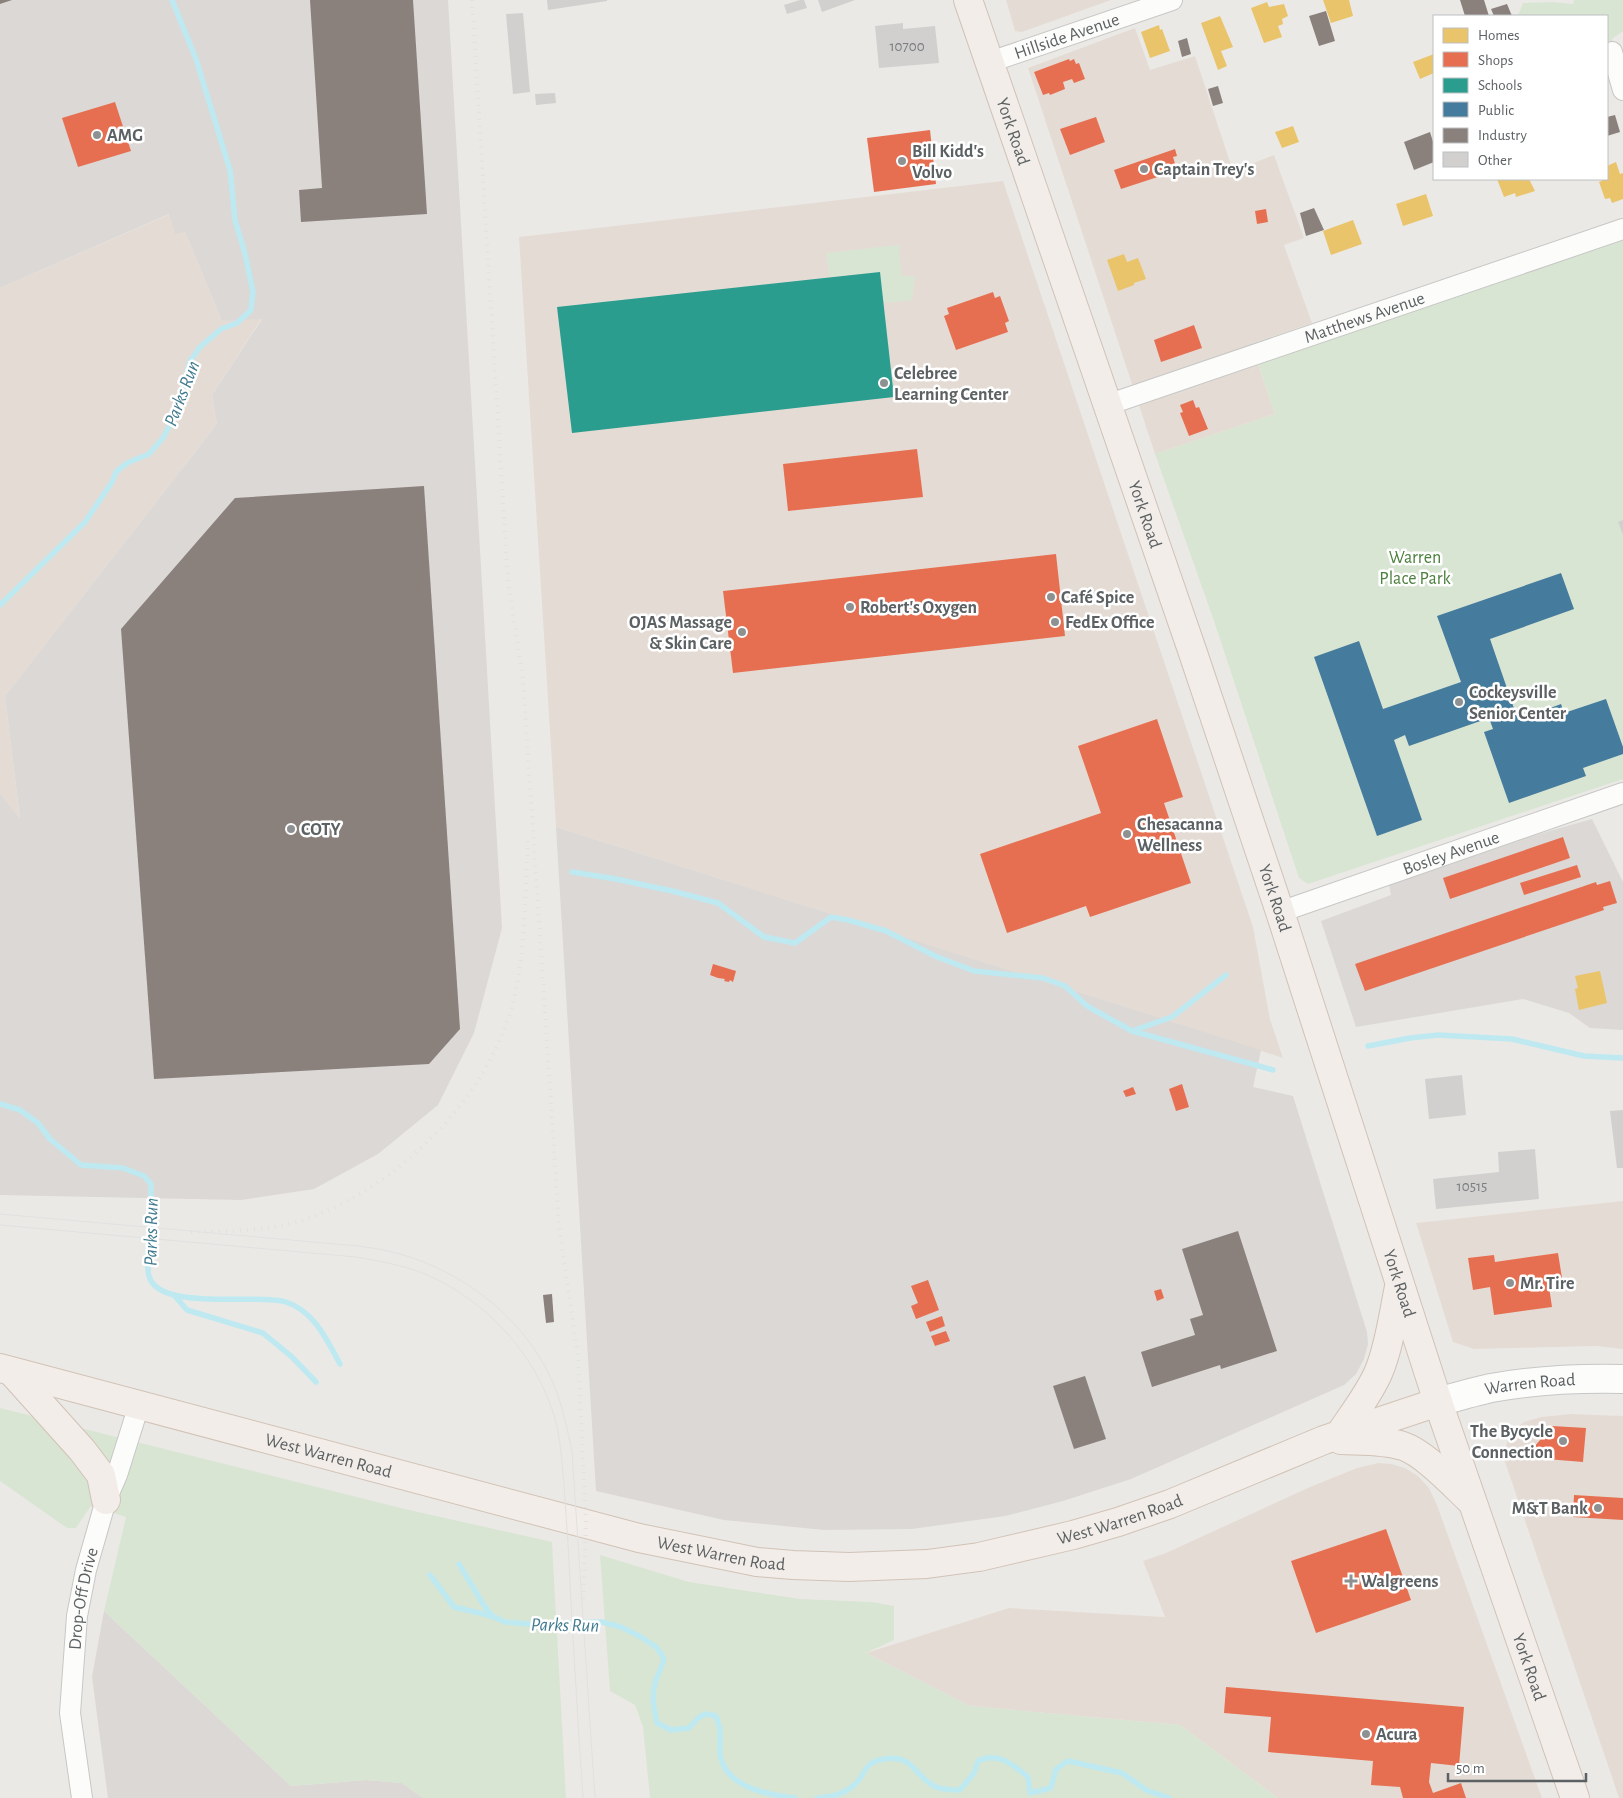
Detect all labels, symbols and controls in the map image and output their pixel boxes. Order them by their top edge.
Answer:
street label: Hillside Avenue [1012,11,1122,63]
legend [1433,15,1608,180]
text: Homes [1478,28,1520,43]
house number: 10700 [889,39,925,54]
text: Shops [1478,53,1513,68]
text: Schools [1478,78,1522,93]
street label: York Road [992,96,1032,168]
text: Public [1478,103,1514,118]
place label: AMG [107,127,143,145]
text: Industry [1478,128,1527,143]
marker: AMG [91,129,103,141]
place label: Bill Kidd's Volvo [912,143,984,182]
text: Other [1478,153,1512,168]
marker: Bill Kidd's Volvo [896,155,908,167]
place label: Captain Trey's [1154,161,1254,179]
marker: Captain Trey's [1138,163,1150,175]
street label: Matthews Avenue [1302,289,1427,347]
water label: Parks Run [161,358,204,429]
place label: Celebree Learning Center [894,365,1009,404]
marker: Celebree Learning Center [878,377,890,389]
street label: York Road [1124,479,1164,551]
park label: Warren Place Park [1379,549,1451,588]
place label: Café Spice [1061,589,1134,607]
marker: Café Spice [1045,591,1057,603]
place label: Robert's Oxygen [860,599,977,617]
marker: Robert's Oxygen [844,601,856,613]
place label: OJAS Massage & Skin Care [629,614,732,653]
place label: FedEx Office [1065,614,1155,632]
marker: FedEx Office [1049,616,1061,628]
marker: OJAS Massage & Skin Care [736,626,748,638]
place label: Cockeysville Senior Center [1469,684,1567,723]
marker: Cockeysville Senior Center [1453,696,1465,708]
place label: Chesacanna Wellness [1137,816,1223,855]
place label: COTY [301,821,341,839]
marker: COTY [285,823,297,835]
marker: Chesacanna Wellness [1121,828,1133,840]
street label: Bosley Avenue [1401,829,1502,879]
street label: York Road [1255,862,1294,934]
house number: 10515 [1457,1179,1487,1194]
water label: Parks Run [141,1198,162,1266]
street label: York Road [1379,1248,1418,1320]
place label: Mr. Tire [1520,1275,1575,1293]
marker: Mr. Tire [1504,1277,1516,1289]
street label: Warren Road [1483,1371,1576,1399]
place label: The Bycycle Connection [1470,1423,1553,1462]
street label: West Warren Road [263,1431,394,1482]
marker: The Bycycle Connection [1557,1435,1569,1447]
street label: West Warren Road [1056,1492,1185,1548]
place label: M&T Bank [1512,1500,1588,1518]
marker: M&T Bank [1592,1502,1604,1514]
street label: West Warren Road [655,1534,786,1574]
street label: Drop-Off Drive [67,1546,102,1651]
place label: Walgreens [1361,1573,1438,1591]
marker: Walgreens [1345,1575,1357,1587]
water label: Parks Run [531,1615,599,1636]
street label: York Road [1509,1631,1549,1703]
place label: Acura [1376,1726,1418,1744]
marker: Acura [1360,1728,1372,1740]
scale bar [1448,1750,1586,1782]
text: 50 m [1456,1761,1485,1776]

